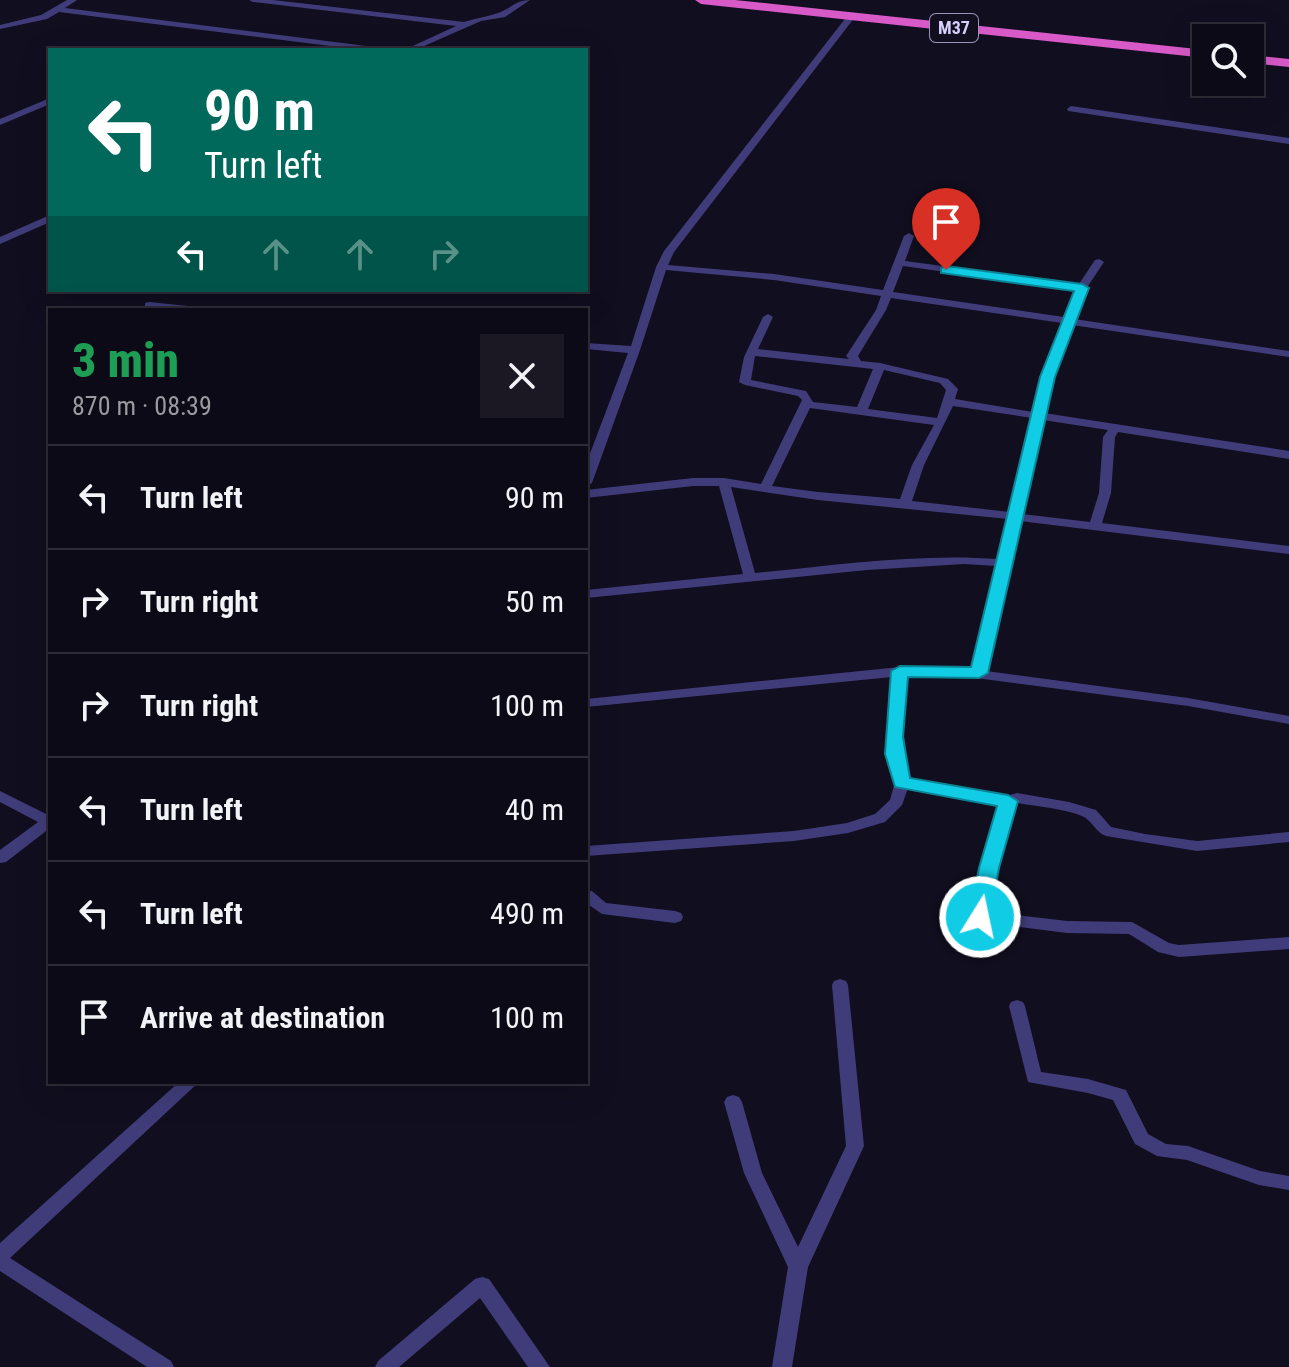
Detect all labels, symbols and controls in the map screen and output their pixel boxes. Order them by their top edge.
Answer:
road number: M37 [930,14,978,42]
map controls [1192,24,1264,96]
button: search [1192,24,1264,96]
text: 90 m [204,78,315,144]
icon: left [72,80,176,184]
text: Turn left [204,145,322,187]
pin [912,188,980,270]
icon: arrive [924,200,968,244]
icon: left [170,232,214,276]
icon: ahead [254,232,298,276]
icon: ahead [338,232,382,276]
icon: right [422,232,466,276]
text: 3 min [72,332,179,389]
button: close [480,334,564,418]
text: 870 m · 08:39 [72,391,212,421]
icon: left [72,475,116,519]
text: Turn left [140,480,243,515]
text: 90 m [505,480,564,515]
icon: right [72,579,116,623]
text: Turn right [140,584,258,619]
text: 50 m [505,584,564,619]
icon: right [72,683,116,727]
text: Turn right [140,688,258,723]
text: 100 m [490,688,564,723]
icon: left [72,787,116,831]
text: Turn left [140,792,243,827]
text: 40 m [505,792,564,827]
position arrow [938,875,1022,959]
icon: left [72,891,116,935]
text: Turn left [140,896,243,931]
text: 490 m [490,896,564,931]
icon: arrive [72,995,116,1039]
text: Arrive at destination [140,1000,385,1035]
text: 100 m [490,1000,564,1035]

